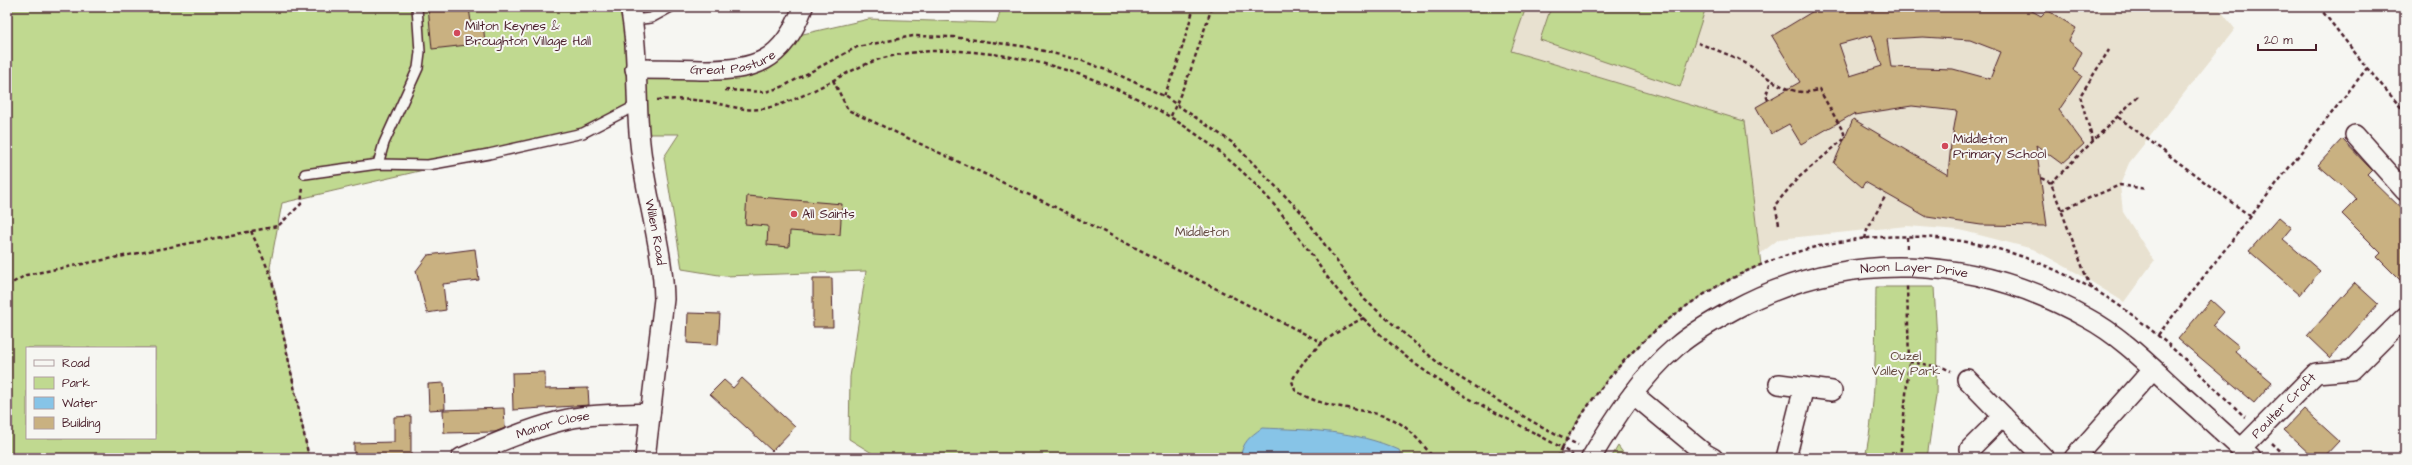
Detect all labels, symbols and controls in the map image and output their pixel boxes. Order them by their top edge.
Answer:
place label: Milton Keynes & Broughton Village Hall [465,17,591,51]
scale bar [2258,26,2316,52]
marker: Milton Keynes & Broughton Village Hall [452,28,462,38]
text: 20 m [2264,32,2293,49]
street label: Great Pasture [690,46,780,79]
place label: Middleton Primary School [1953,130,2046,164]
marker: Middleton Primary School [1940,141,1950,151]
street label: Willen Road [640,197,670,267]
place label: All Saints [802,205,855,223]
marker: All Saints [789,209,799,219]
park label: Middleton [1175,223,1230,241]
street label: Noon Layer Drive [1859,258,1970,282]
legend [26,347,156,439]
park label: Ouzel Valley Park [1872,347,1940,381]
text: Road [62,355,90,372]
street label: Poulter Croft [2247,368,2321,442]
text: Park [62,375,90,392]
text: Water [62,395,98,412]
street label: Manor Close [513,407,591,444]
text: Building [62,415,100,433]

